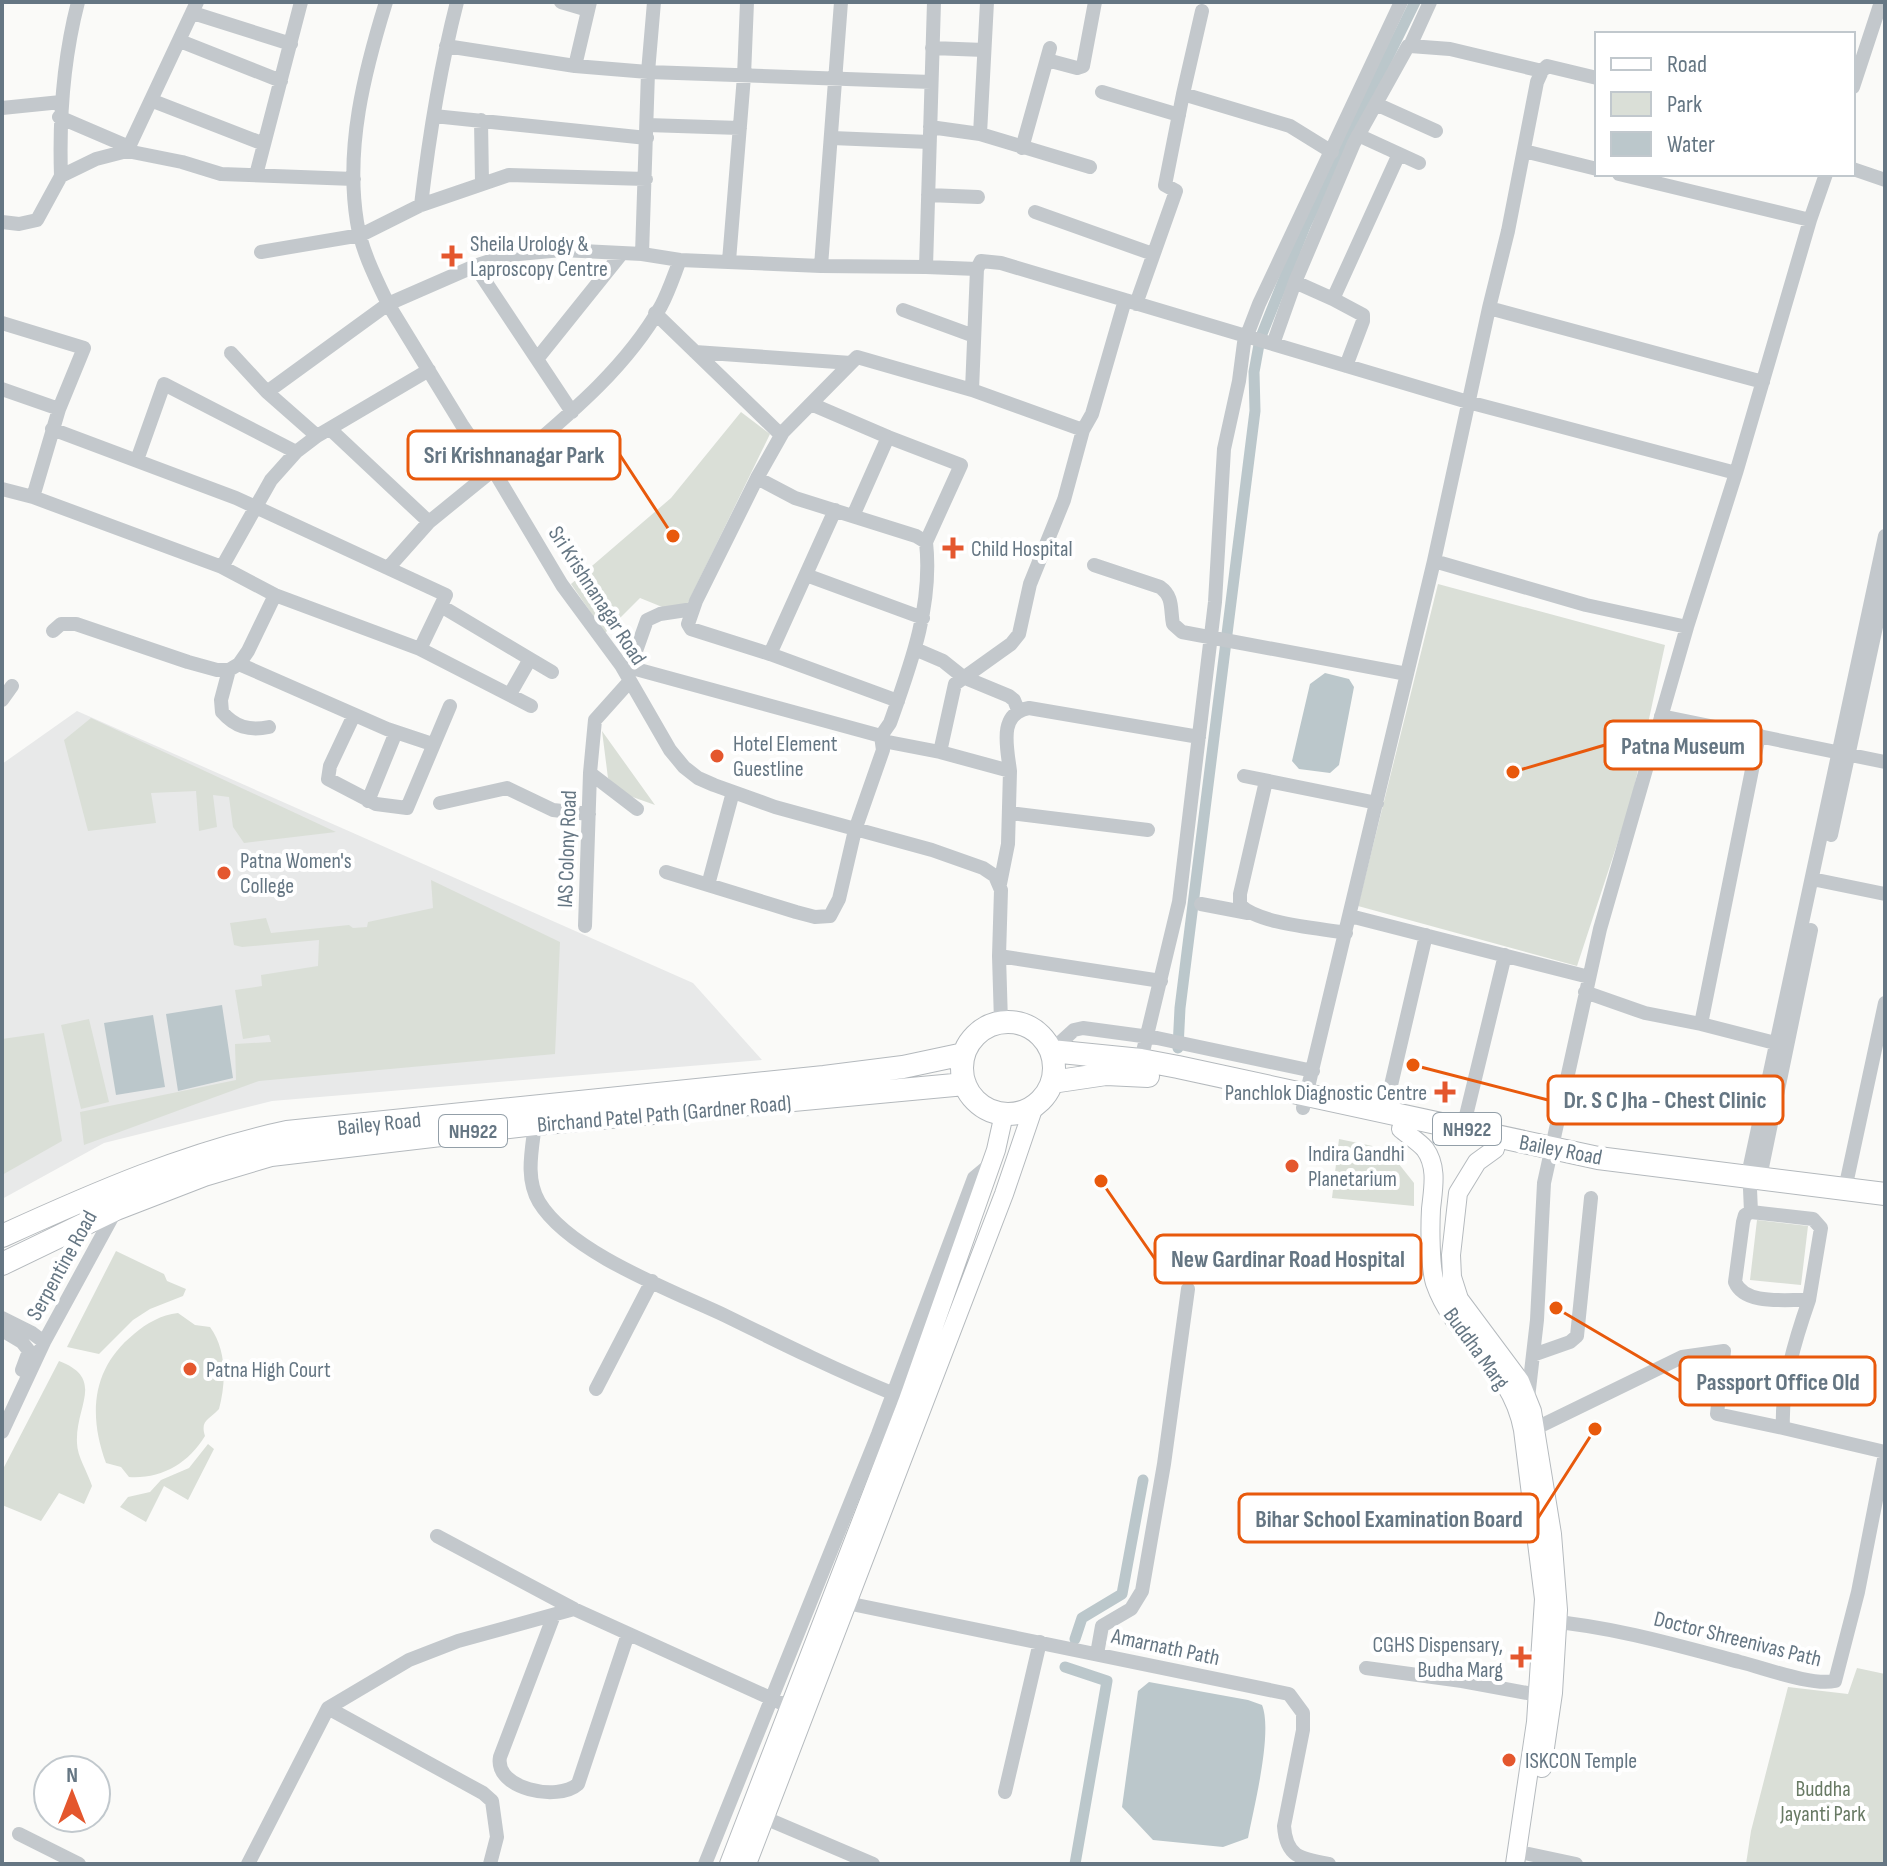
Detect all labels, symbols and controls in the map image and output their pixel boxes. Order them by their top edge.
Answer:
legend [1595,32,1855,176]
text: Road [1667,50,1707,79]
text: Park [1667,90,1702,119]
text: Water [1667,130,1715,159]
place label: Sheila Urology & Laproscopy Centre [470,231,608,283]
marker: Sheila Urology & Laproscopy Centre [441,245,463,267]
callout: Sri Krishnanagar Park [408,431,620,479]
text: Sri Krishnanagar Park [424,441,604,470]
street label: Sri Krishnanagar Road [542,521,652,670]
place label: Child Hospital [971,536,1073,563]
marker: Child Hospital [942,537,964,559]
callout: Patna Museum [1605,721,1761,769]
place label: Hotel Element Guestline [733,731,838,783]
text: Patna Museum [1621,732,1745,761]
marker: Hotel Element Guestline [708,747,726,765]
street label: IAS Colony Road [552,790,583,908]
place label: Patna Women's College [240,848,352,900]
marker: Patna Women's College [215,864,233,882]
callout: Dr. S C Jha - Chest Clinic [1548,1076,1783,1124]
place label: Panchlok Diagnostic Centre [1225,1080,1427,1107]
marker: Panchlok Diagnostic Centre [1434,1081,1456,1103]
text: Dr. S C Jha - Chest Clinic [1563,1086,1767,1115]
street label: Birchand Patel Path (Gardner Road) [536,1090,792,1139]
street label: Bailey Road [336,1107,422,1142]
road number: NH922 [1433,1113,1501,1145]
road number: NH922 [439,1115,507,1147]
street label: Bailey Road [1517,1129,1604,1172]
place label: Indira Gandhi Planetarium [1308,1141,1405,1193]
marker: Indira Gandhi Planetarium [1283,1157,1301,1175]
street label: Serpentine Road [21,1206,104,1325]
callout: New Gardinar Road Hospital [1155,1235,1421,1283]
text: New Gardinar Road Hospital [1171,1245,1405,1274]
street label: Buddha Marg [1437,1303,1515,1395]
place label: Patna High Court [206,1357,331,1384]
callout: Passport Office Old [1680,1357,1875,1405]
marker: Patna High Court [181,1360,199,1378]
text: Passport Office Old [1696,1368,1860,1397]
callout: Bihar School Examination Board [1239,1494,1538,1542]
text: Bihar School Examination Board [1255,1505,1523,1534]
street label: Doctor Shreenivas Path [1651,1606,1824,1673]
street label: Amarnath Path [1108,1623,1222,1672]
place label: CGHS Dispensary, Budha Marg [1372,1632,1503,1684]
marker: CGHS Dispensary, Budha Marg [1510,1646,1532,1668]
place label: ISKCON Temple [1525,1748,1637,1775]
marker: ISKCON Temple [1500,1751,1518,1769]
north arrow [32,1754,112,1834]
text: N [66,1762,78,1789]
park label: Buddha Jayanti Park [1779,1776,1866,1828]

